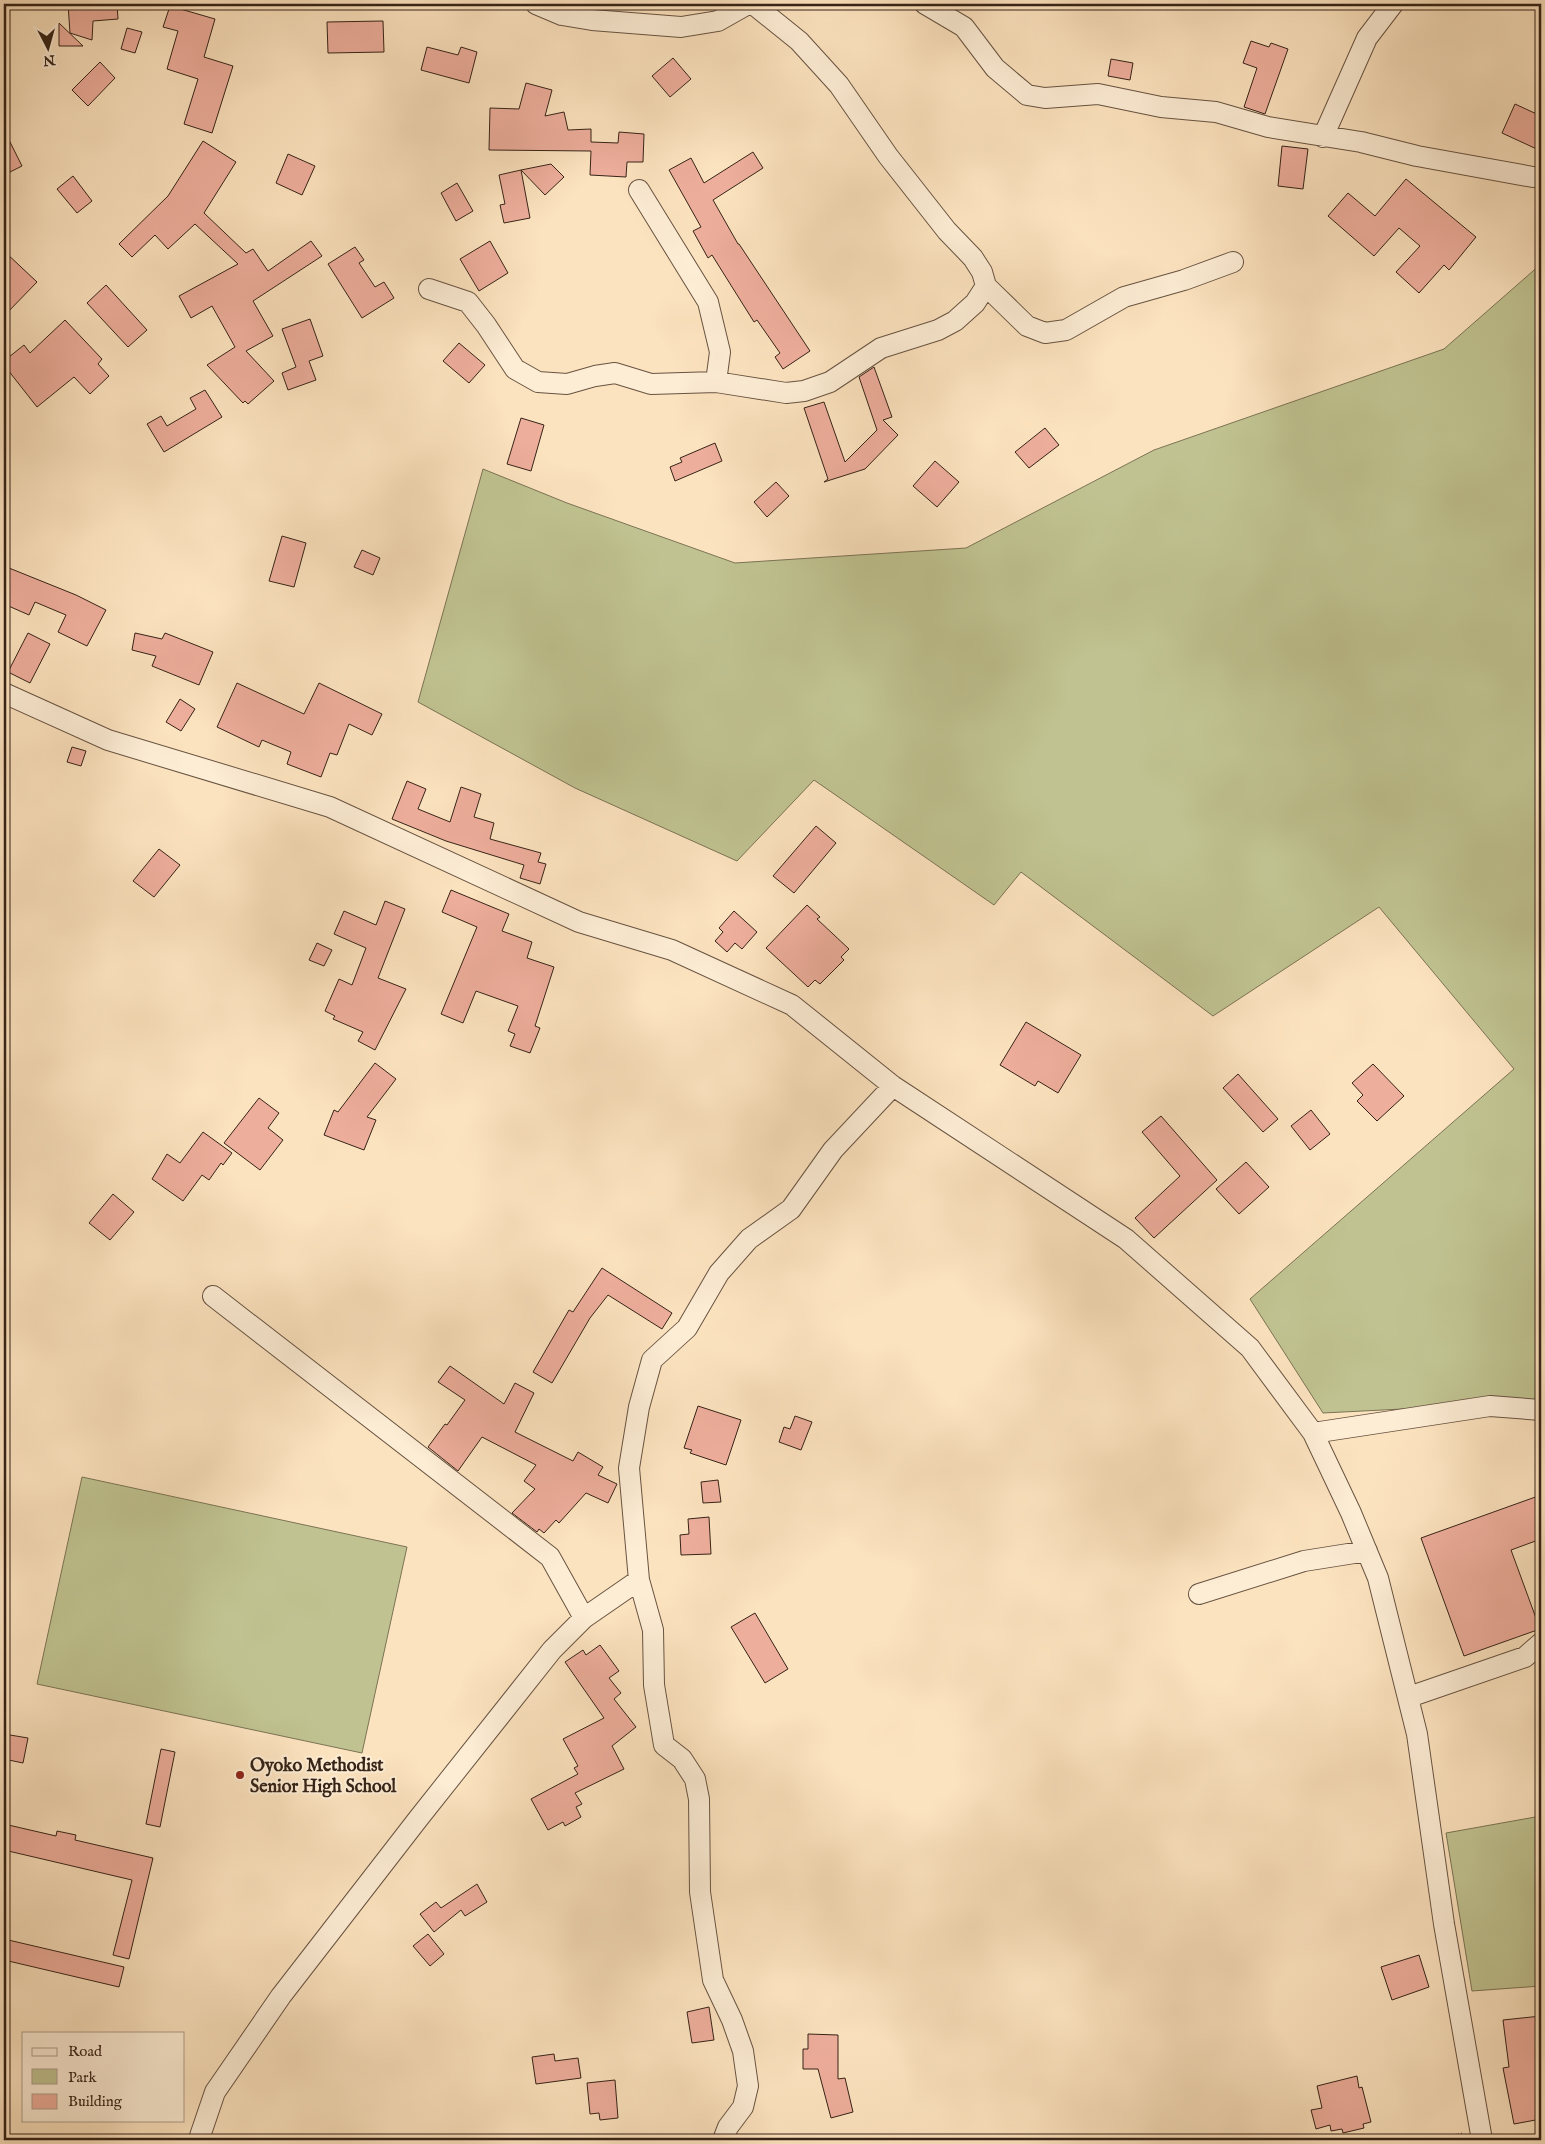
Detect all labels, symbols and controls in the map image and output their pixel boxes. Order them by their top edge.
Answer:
north arrow [22,22,72,72]
text: N [42,50,57,70]
place label: Oyoko Methodist Senior High School [250,1755,397,1799]
marker: Oyoko Methodist Senior High School [234,1769,246,1781]
legend [22,2032,185,2122]
text: Road [68,2042,103,2061]
text: Park [68,2068,98,2087]
text: Building [68,2092,123,2111]

